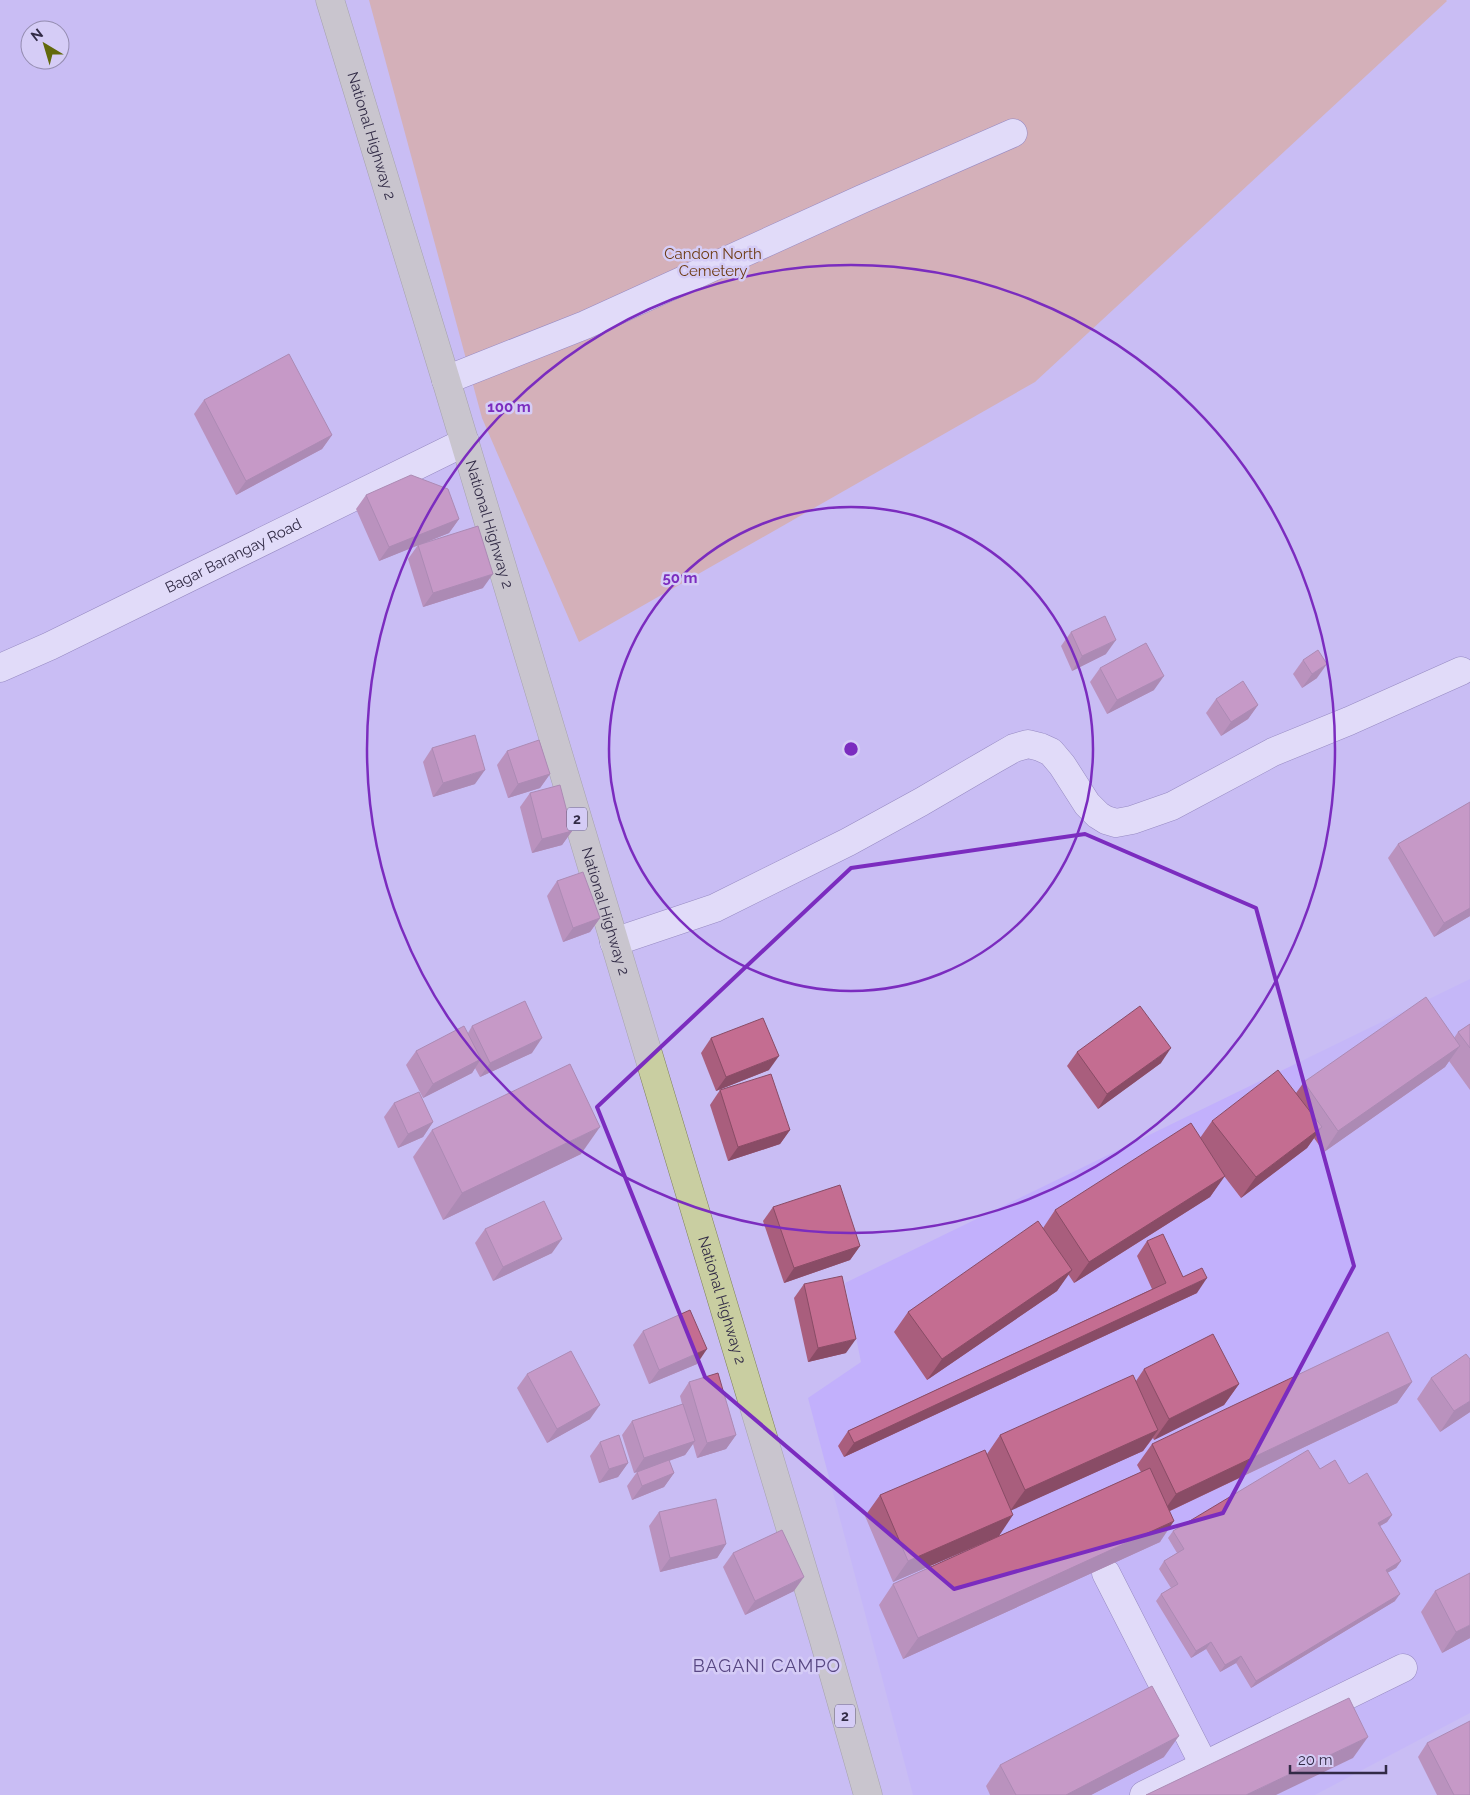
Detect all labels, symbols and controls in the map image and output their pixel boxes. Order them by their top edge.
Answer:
north arrow [20,20,70,70]
text: N [28,25,46,44]
street label: National Highway 2 [343,70,400,202]
park label: Candon North Cemetery [664,245,762,280]
text: 100 m [487,398,531,416]
street label: National Highway 2 [462,458,517,591]
street label: Bagar Barangay Road [162,515,305,597]
text: 50 m [662,569,698,587]
centre of rings [842,740,860,758]
road number: 2 [567,808,587,831]
street label: National Highway 2 [578,845,633,978]
street label: National Highway 2 [694,1234,750,1367]
district label: BAGANI CAMPO [693,1655,841,1676]
road number: 2 [835,1704,855,1728]
scale bar [1290,1742,1386,1774]
text: 20 m [1298,1751,1333,1769]

